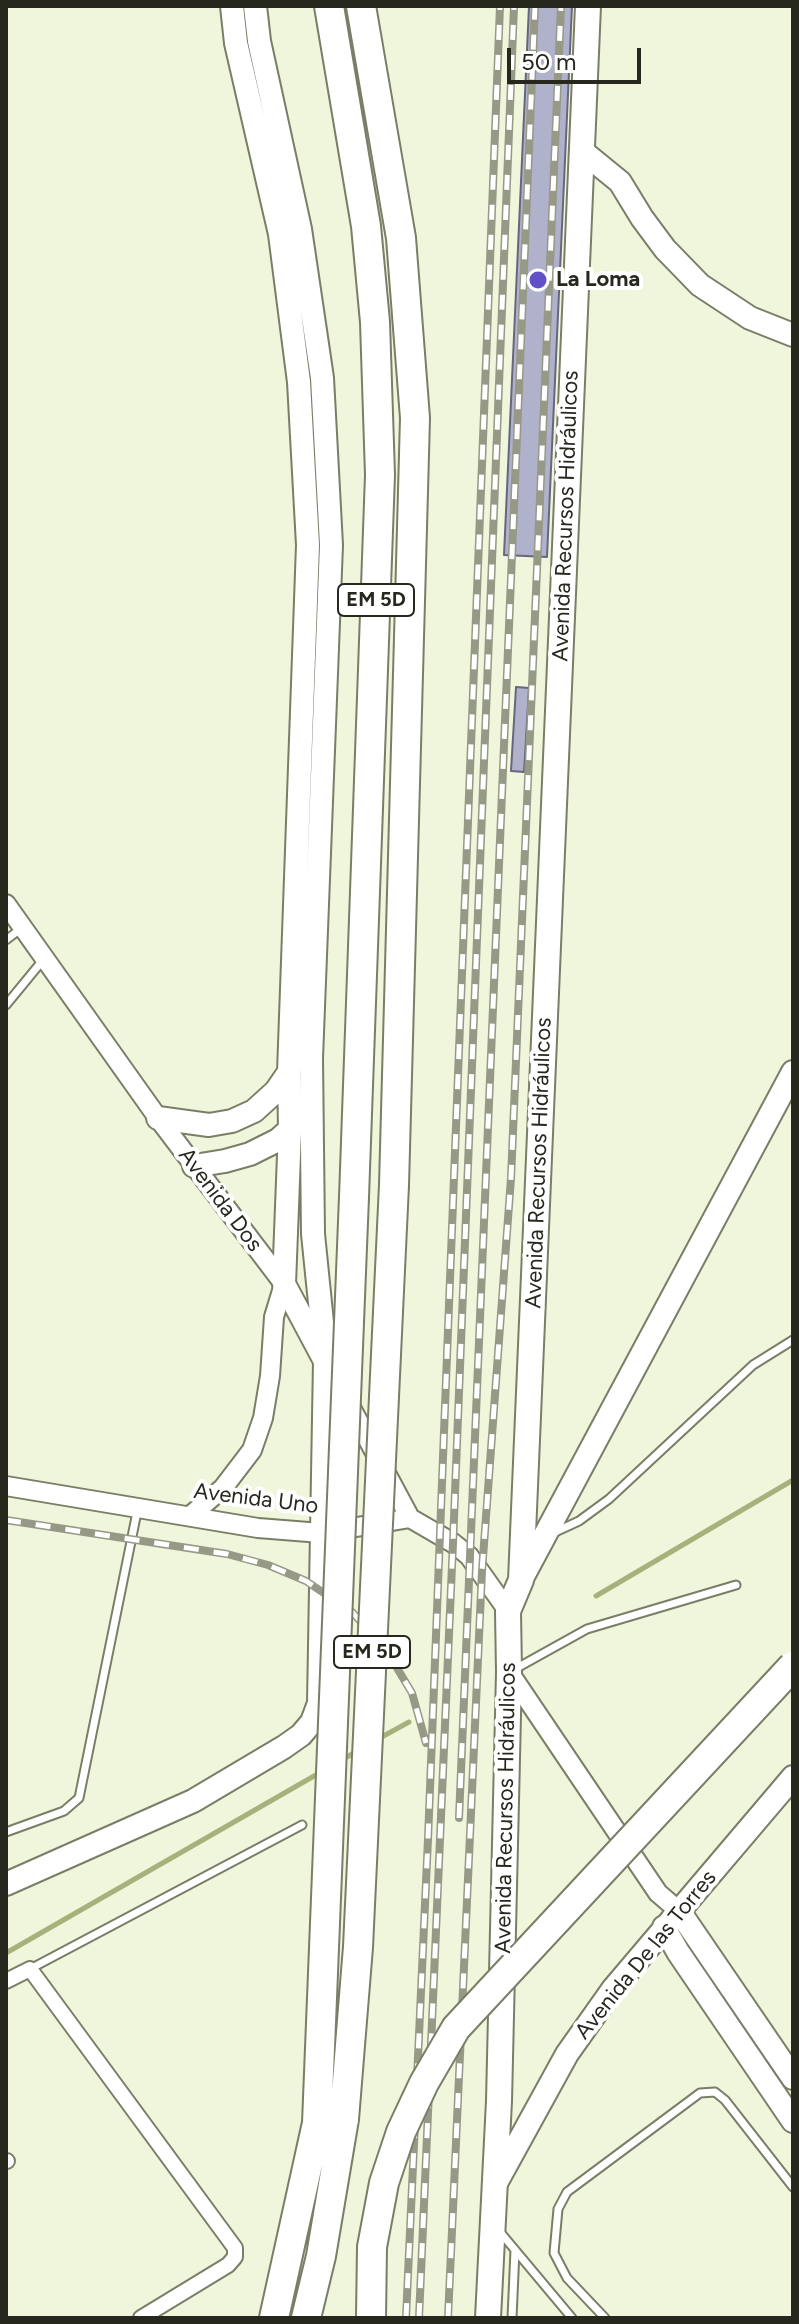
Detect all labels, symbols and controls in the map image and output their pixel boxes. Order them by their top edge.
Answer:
scale bar [511,32,645,82]
text: 50 m [521,47,577,76]
place label: La Loma [556,267,640,293]
marker: La Loma [527,269,549,291]
street label: Avenida Recursos Hidráulicos [548,370,584,662]
road number: EM 5D [338,584,414,616]
street label: Avenida Recursos Hidráulicos [521,1017,557,1309]
street label: Avenida Dos [172,1143,268,1257]
street label: Avenida Uno [192,1478,320,1520]
road number: EM 5D [334,1636,410,1668]
street label: Avenida Recursos Hidráulicos [490,1662,522,1954]
street label: Avenida De las Torres [570,1865,722,2045]

